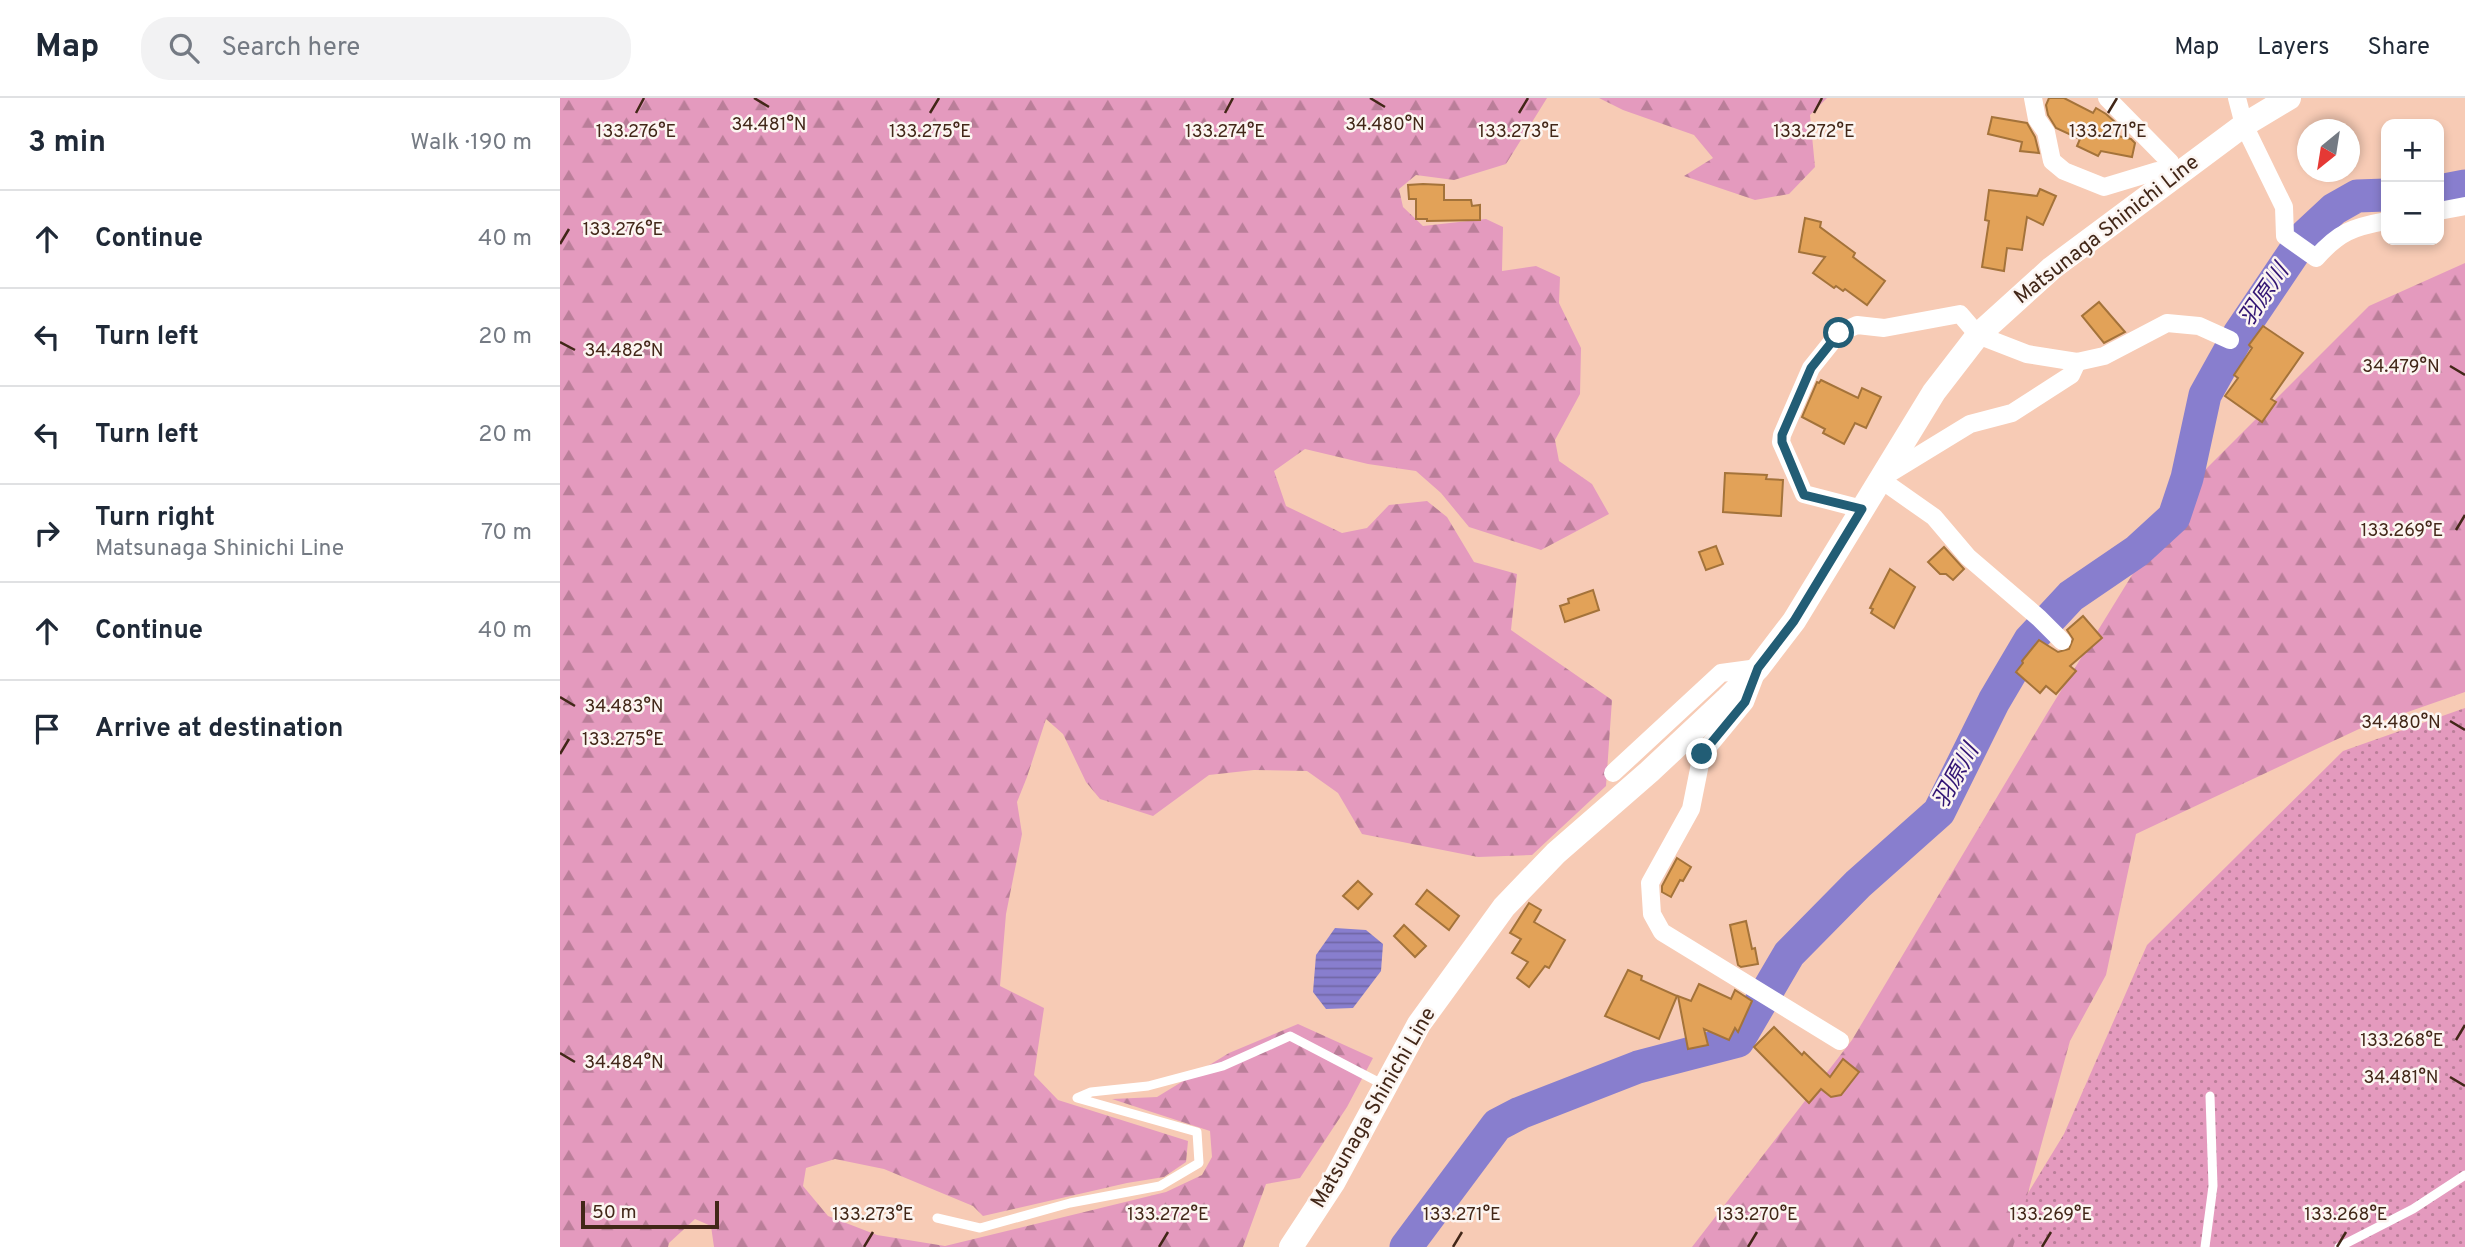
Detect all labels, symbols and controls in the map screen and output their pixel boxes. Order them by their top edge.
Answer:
search box [141,17,631,80]
text: Map [35,27,99,69]
icon: search [165,29,203,67]
text: Search here [221,32,360,65]
text: Map [2174,33,2219,63]
text: Layers [2257,33,2329,63]
text: Share [2367,33,2430,63]
text: 34.481°N [732,114,807,137]
text: 34.480°N [1345,114,1425,137]
north arrow [2297,119,2360,182]
map controls [2381,119,2444,245]
button: + [2381,119,2444,182]
text: 133.276°E [596,121,676,144]
text: 133.275°E [889,121,971,144]
text: 133.274°E [1185,121,1265,144]
text: 133.273°E [1478,121,1560,144]
text: 133.272°E [1773,121,1855,144]
text: 133.271°E [2069,121,2147,144]
text: 3 min [28,125,106,162]
text: Walk · 190 m [410,129,532,158]
street label: Matsunaga Shinichi Line [2009,149,2205,311]
button: − [2381,182,2444,245]
text: 133.276°E [583,219,663,242]
icon: ahead [28,220,66,258]
text: Continue [95,223,203,256]
text: 40 m [478,225,532,254]
water label: 羽原川 [2234,257,2298,333]
route start [1823,317,1854,348]
icon: left [28,318,66,356]
text: Turn left [95,321,199,354]
text: 20 m [478,323,532,352]
text: 34.482°N [585,340,663,363]
text: 34.479°N [2362,356,2440,379]
icon: left [28,416,66,454]
text: Turn left [95,419,199,452]
text: 20 m [478,421,532,450]
text: Turn right [95,502,215,535]
icon: right [28,514,66,552]
text: 70 m [481,519,532,548]
text: 133.269°E [2361,520,2443,543]
text: Matsunaga Shinichi Line [95,535,344,564]
icon: ahead [28,612,66,650]
text: Continue [95,615,203,648]
text: 40 m [478,617,532,646]
text: 34.483°N [584,696,664,719]
icon: arrive [28,710,66,748]
text: 34.480°N [2361,712,2441,735]
text: Arrive at destination [95,713,343,746]
text: 133.275°E [582,729,664,752]
water label: 羽原川 [1928,737,1988,814]
route end [1686,738,1717,769]
street label: Matsunaga Shinichi Line [1305,1003,1443,1213]
text: 133.268°E [2360,1030,2444,1053]
text: 34.484°N [584,1052,664,1075]
text: 34.481°N [2364,1067,2439,1090]
scale bar [581,1198,719,1230]
text: 50 m [592,1201,637,1225]
text: 133.273°E [832,1204,914,1227]
text: 133.272°E [1127,1204,1209,1227]
text: 133.271°E [1423,1204,1501,1227]
text: 133.270°E [1716,1204,1798,1227]
text: 133.269°E [2010,1204,2092,1227]
text: 133.268°E [2304,1204,2388,1227]

